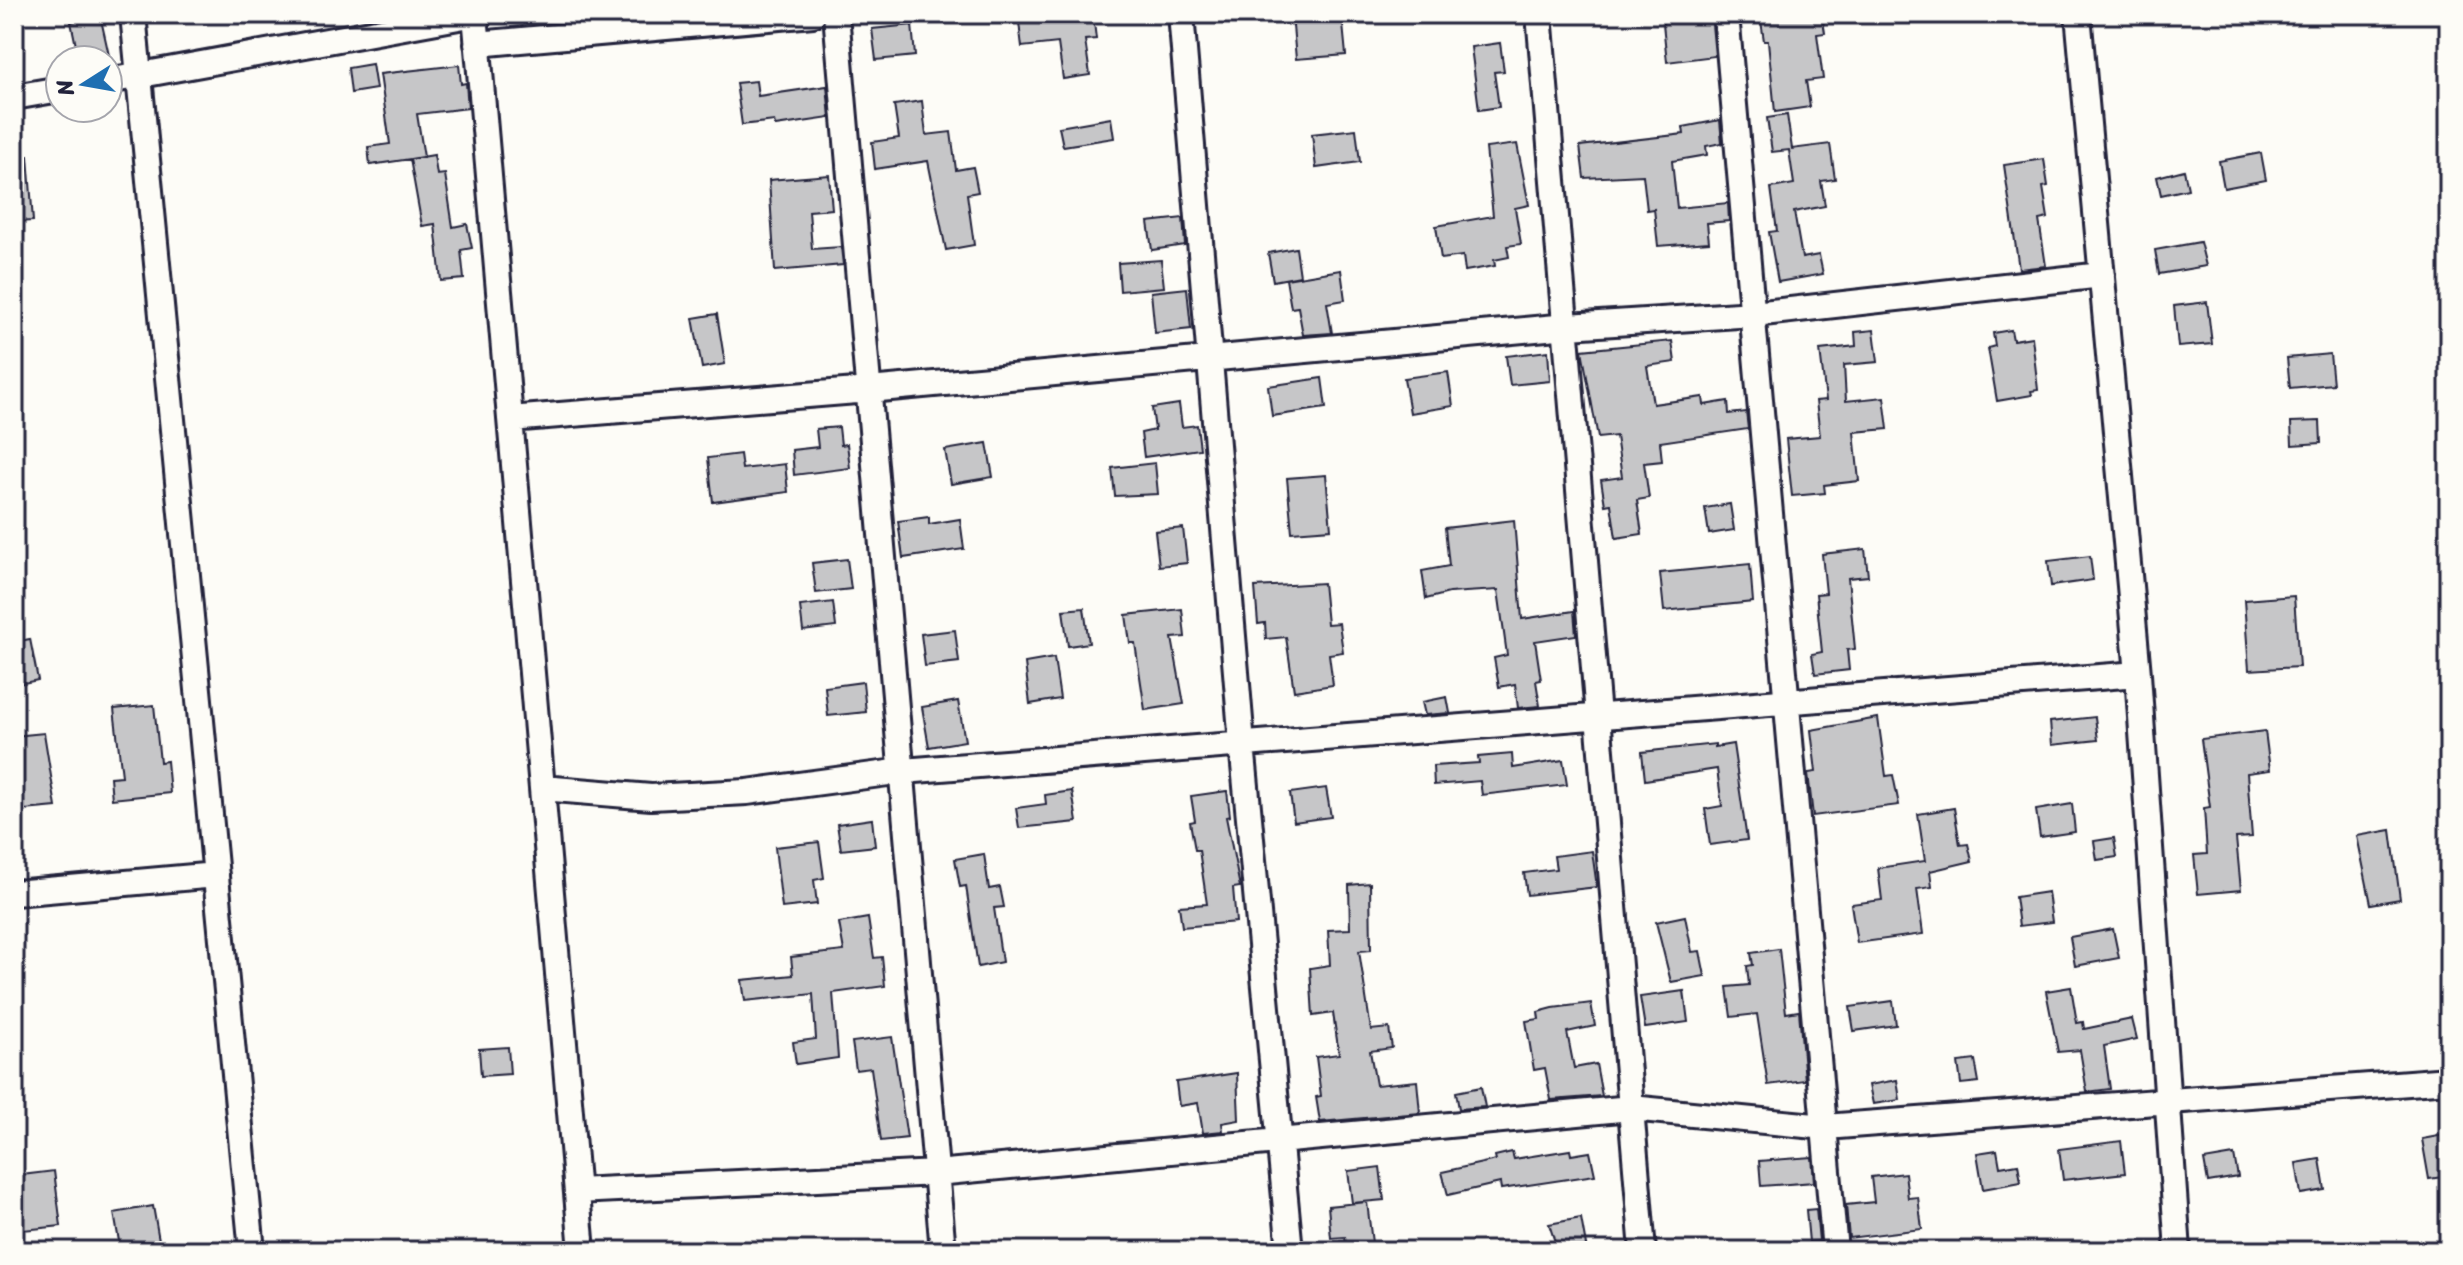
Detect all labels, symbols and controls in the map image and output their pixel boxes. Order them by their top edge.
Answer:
north arrow [44,44,124,124]
text: N [44,76,86,100]

